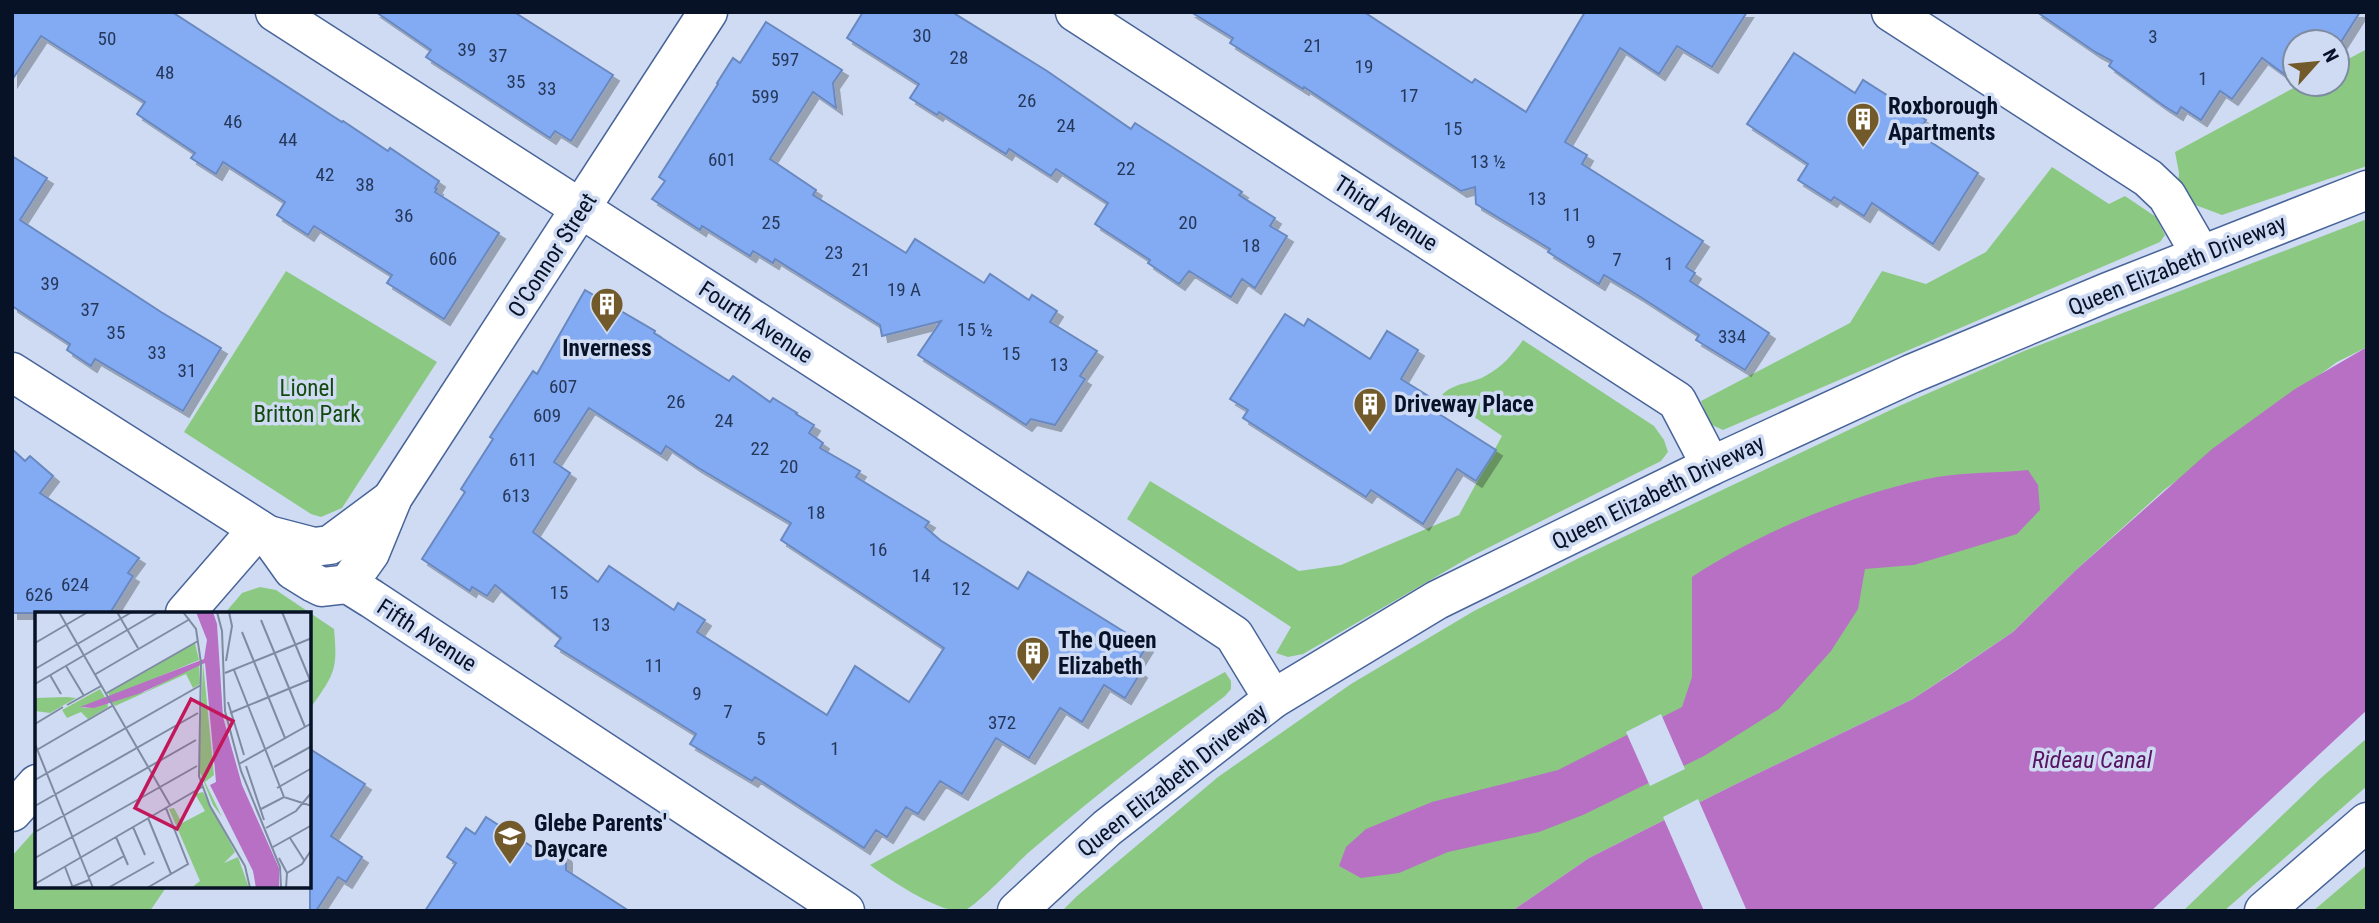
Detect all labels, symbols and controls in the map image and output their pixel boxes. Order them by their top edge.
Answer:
house number: 30 [913,24,931,47]
house number: 3 [2148,25,2158,48]
house number: 50 [98,27,116,50]
north arrow [2281,28,2351,98]
house number: 21 [1304,34,1322,57]
house number: 39 [458,38,476,61]
house number: 37 [489,44,507,67]
text: N [2318,45,2344,66]
house number: 28 [950,46,968,69]
house number: 597 [771,48,799,71]
house number: 19 [1355,55,1373,78]
house number: 48 [156,61,174,84]
house number: 1 [2198,67,2208,90]
house number: 35 [507,70,525,93]
house number: 33 [538,77,556,100]
house number: 17 [1400,84,1418,107]
house number: 599 [751,85,779,108]
house number: 26 [1018,89,1036,112]
place label: Roxborough Apartments [1888,93,1998,146]
building icon: Roxborough Apartments [1844,100,1882,149]
house number: 46 [224,110,242,133]
house number: 24 [1057,114,1075,137]
house number: 15 [1444,117,1462,140]
house number: 44 [279,128,297,151]
house number: 601 [708,148,736,171]
house number: 13 ½ [1470,150,1506,173]
house number: 22 [1117,157,1135,180]
house number: 42 [316,163,334,186]
street label: Third Avenue [1329,170,1443,257]
house number: 38 [356,173,374,196]
house number: 13 [1528,187,1546,210]
street label: O'Connor Street [502,188,603,322]
house number: 11 [1563,203,1581,226]
house number: 36 [395,204,413,227]
street label: Queen Elizabeth Driveway [2064,209,2290,322]
house number: 25 [762,211,780,234]
house number: 20 [1179,211,1197,234]
house number: 9 [1586,230,1596,253]
house number: 18 [1242,234,1260,257]
house number: 23 [825,241,843,264]
house number: 606 [429,247,457,270]
house number: 7 [1612,248,1622,271]
house number: 1 [1664,252,1674,275]
house number: 21 [852,258,870,281]
house number: 39 [41,272,59,295]
street label: Fourth Avenue [694,276,818,369]
house number: 19 A [887,278,921,301]
building icon: Inverness [588,285,626,334]
house number: 37 [81,298,99,321]
house number: 15 ½ [957,318,993,341]
house number: 35 [107,321,125,344]
house number: 334 [1718,325,1746,348]
place label: Inverness [562,335,652,362]
house number: 33 [148,341,166,364]
house number: 15 [1002,342,1020,365]
house number: 13 [1050,353,1068,376]
house number: 31 [178,359,196,382]
park label: Lionel Britton Park [253,375,361,428]
house number: 607 [549,375,577,398]
building icon: Driveway Place [1351,385,1389,434]
house number: 26 [667,390,685,413]
place label: Driveway Place [1394,391,1534,418]
house number: 609 [533,404,561,427]
house number: 24 [715,409,733,432]
street label: Queen Elizabeth Driveway [1548,429,1769,556]
house number: 22 [751,437,769,460]
house number: 611 [509,448,537,471]
house number: 20 [780,455,798,478]
house number: 613 [502,484,530,507]
house number: 18 [807,501,825,524]
house number: 16 [869,538,887,561]
house number: 14 [912,564,930,587]
house number: 624 [61,573,89,596]
house number: 12 [952,577,970,600]
house number: 15 [550,581,568,604]
house number: 626 [25,583,53,606]
street label: Fifth Avenue [372,593,481,678]
inset map [35,612,312,888]
house number: 13 [592,613,610,636]
place label: The Queen Elizabeth [1058,627,1157,680]
building icon: The Queen Elizabeth [1014,634,1052,683]
house number: 11 [645,654,663,677]
house number: 9 [692,682,702,705]
street label: Queen Elizabeth Driveway [1072,698,1273,863]
house number: 7 [723,700,733,723]
house number: 372 [988,711,1016,734]
house number: 5 [756,727,766,750]
house number: 1 [830,737,840,760]
water label: Rideau Canal [2032,746,2153,774]
place label: Glebe Parents' Daycare [534,810,667,863]
school or university icon: Glebe Parents' Daycare [491,817,529,866]

